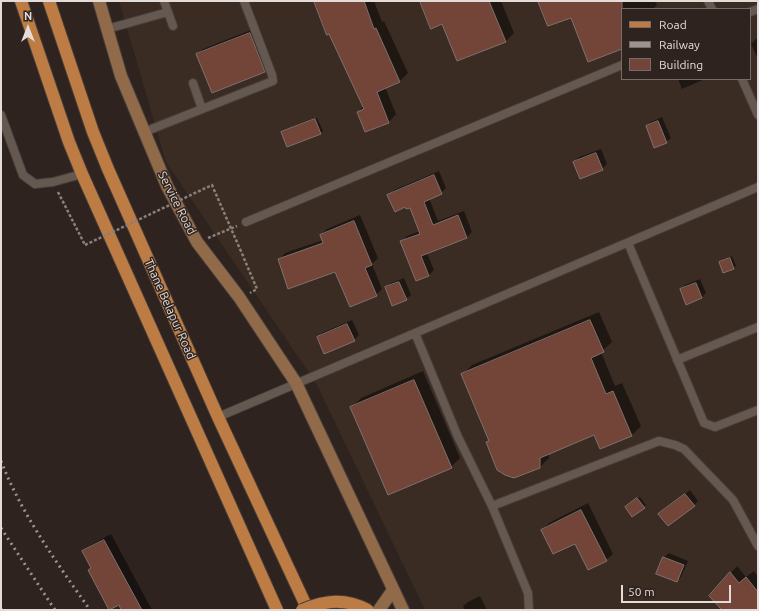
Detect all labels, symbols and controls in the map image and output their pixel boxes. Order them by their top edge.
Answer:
north arrow [8,8,48,48]
legend [621,8,751,80]
text: N [24,10,32,22]
text: Road [659,18,687,31]
text: Railway [659,38,700,51]
text: Building [659,58,703,71]
street label: Service Road [155,169,199,237]
street label: Thane Belapur Road [141,257,199,361]
scale bar [623,577,733,603]
text: 50 m [628,585,655,598]

